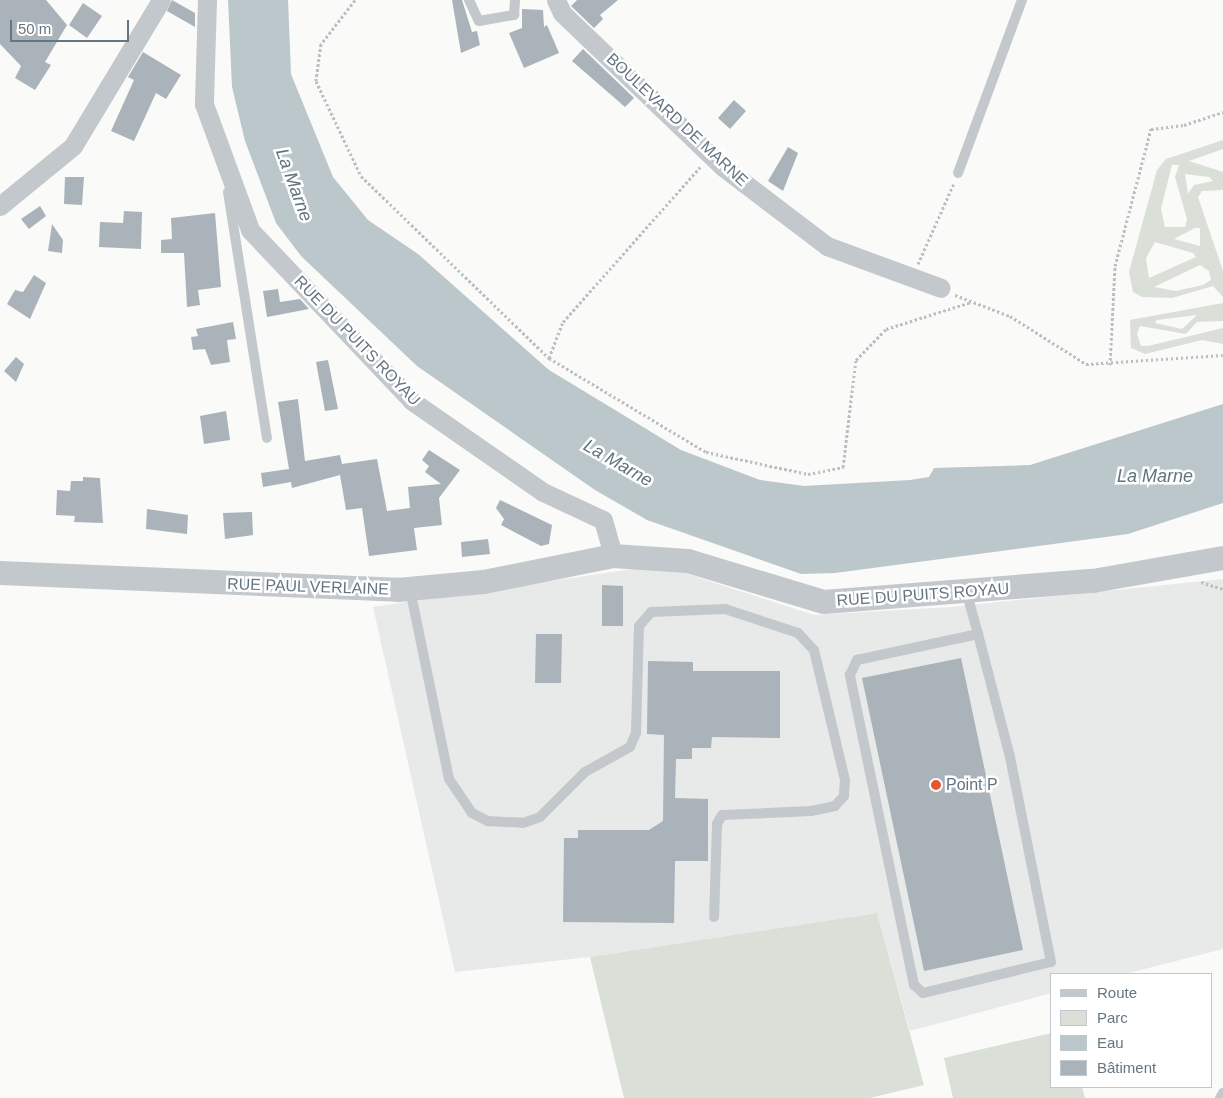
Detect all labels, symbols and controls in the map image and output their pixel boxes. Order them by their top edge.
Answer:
scale bar [12,10,131,42]
text: 50 m [18,20,51,37]
street label: BOULEVARD DE MARNE [602,49,752,191]
water label: La Marne [271,146,317,224]
street label: RUE DU PUITS ROYAU [290,272,424,410]
water label: La Marne [580,435,656,491]
water label: La Marne [1117,465,1193,487]
street label: RUE PAUL VERLAINE [227,575,389,599]
street label: RUE DU PUITS ROYAU [836,579,1010,611]
place label: Point P [946,775,998,795]
marker: Point P [930,779,942,791]
legend [1050,973,1213,1088]
text: Route [1097,984,1137,1001]
text: Parc [1097,1009,1128,1026]
text: Eau [1097,1034,1124,1051]
text: Bâtiment [1097,1059,1156,1076]

